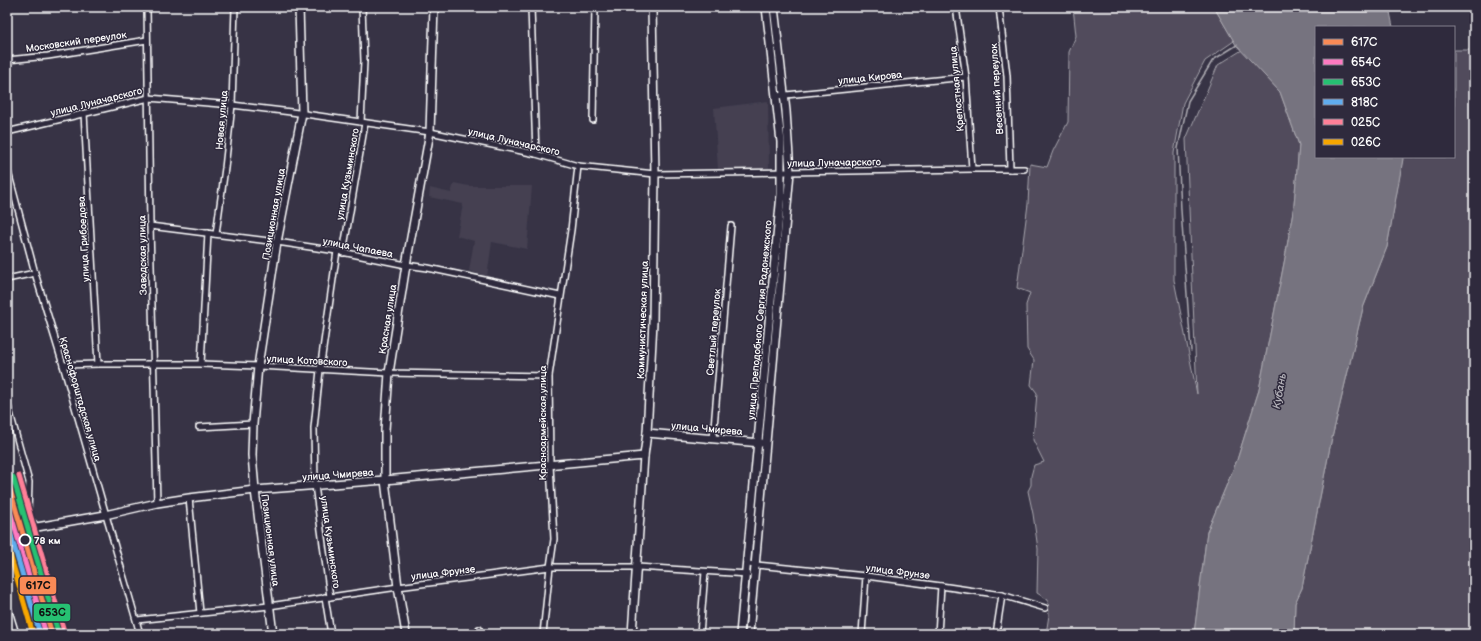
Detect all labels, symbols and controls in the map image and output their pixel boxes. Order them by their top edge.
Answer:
legend [1315,26,1455,158]
street label: Московский переулок [25,29,128,55]
text: 617C [1351,35,1378,50]
street label: Весенний переулок [988,42,1006,135]
street label: Крепостная улица [947,46,967,132]
text: 654С [1351,55,1381,70]
street label: улица Кирова [837,69,903,87]
text: 653С [1351,75,1381,90]
street label: улица Луначарского [49,85,143,119]
street label: Новая улица [213,90,231,150]
text: 818С [1351,95,1378,110]
text: 025С [1351,115,1380,130]
street label: улица Луначарского [467,126,561,158]
street label: улица Кузьминского [334,127,362,221]
text: 026С [1351,135,1381,150]
street label: улица Луначарского [787,156,881,170]
street label: Позиционная улица [260,167,288,261]
street label: улица Грибоедова [76,196,92,282]
street label: Заводская улица [136,215,150,295]
street label: улица Преподобного Сергия Радонежского [745,220,775,420]
street label: улица Чапаева [322,235,394,261]
street label: Коммунистическая улица [635,261,651,379]
street label: Красная улица [377,283,399,355]
street label: Светлый переулок [704,288,724,376]
street label: Краснофорштадская улица [56,336,104,463]
street label: улица Котовского [266,353,348,369]
street label: Красноармейская улица [537,365,549,481]
water label: Кубань [1270,372,1289,410]
street label: улица Чмирева [671,420,743,438]
street label: улица Чмирева [302,467,374,483]
street label: Позиционная улица [258,493,282,587]
street label: улица Кузьминского [318,495,342,589]
marker: 78 км [18,533,32,547]
place label: 78 км [34,535,61,547]
street label: улица Фрунзе [865,562,931,582]
street label: улица Фрунзе [410,563,476,583]
line badge: 617C [19,576,57,595]
text: 617C [25,579,51,592]
line badge: 653С [33,603,71,622]
text: 653С [38,606,66,619]

